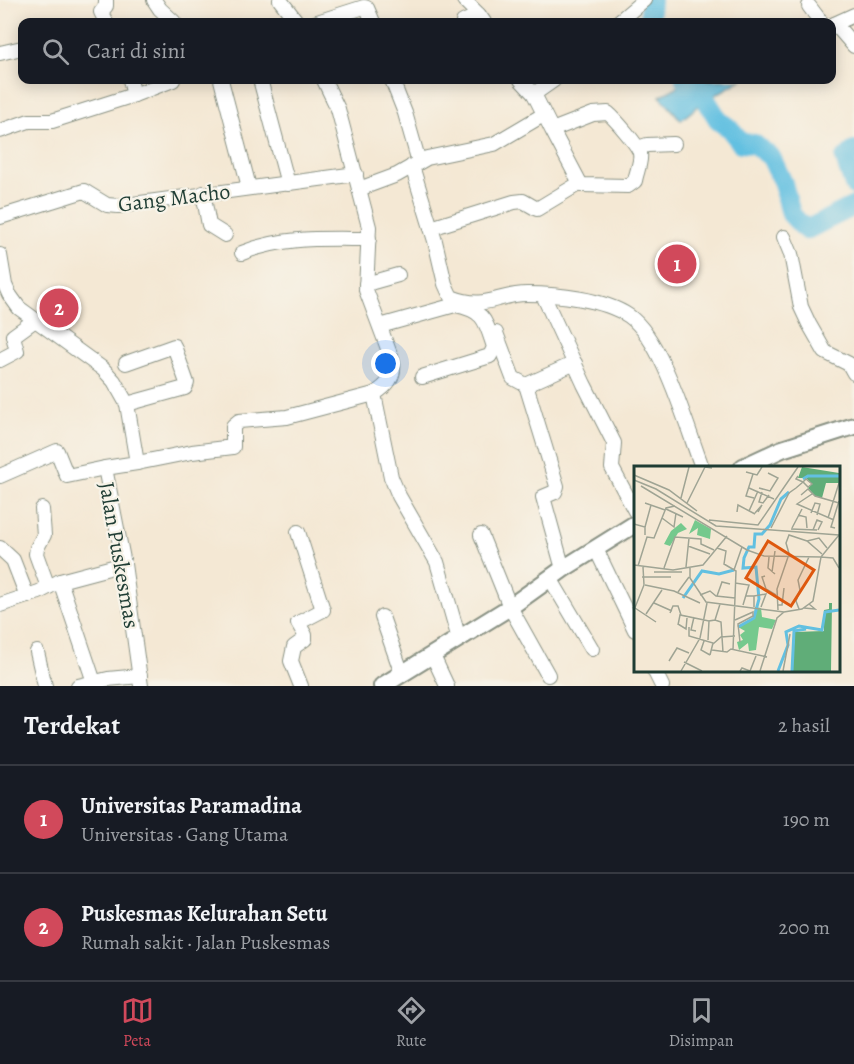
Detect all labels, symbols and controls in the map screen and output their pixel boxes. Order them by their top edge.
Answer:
search box [18,18,836,84]
icon: search [39,35,72,68]
text: Cari di sini [87,36,186,66]
street label: Gang Macho [116,176,232,220]
pin: 1 [658,242,696,286]
pin: 2 [40,286,78,330]
your location [371,349,400,378]
inset map [634,466,839,671]
street label: Jalan Puskesmas [91,480,147,631]
text: Terdekat [24,708,120,743]
text: 2 hasil [778,712,830,739]
text: Universitas Paramadina [81,791,302,821]
text: 1 [40,806,47,833]
text: 190 m [783,806,830,833]
text: Universitas · Gang Utama [81,821,288,848]
text: Puskesmas Kelurahan Setu [81,899,327,929]
text: 2 [39,914,48,941]
text: 200 m [779,914,830,941]
text: Rumah sakit · Jalan Puskesmas [81,929,330,956]
tab: Peta [121,994,154,1052]
tab: Rute [395,994,428,1052]
tab: Disimpan [669,994,733,1052]

